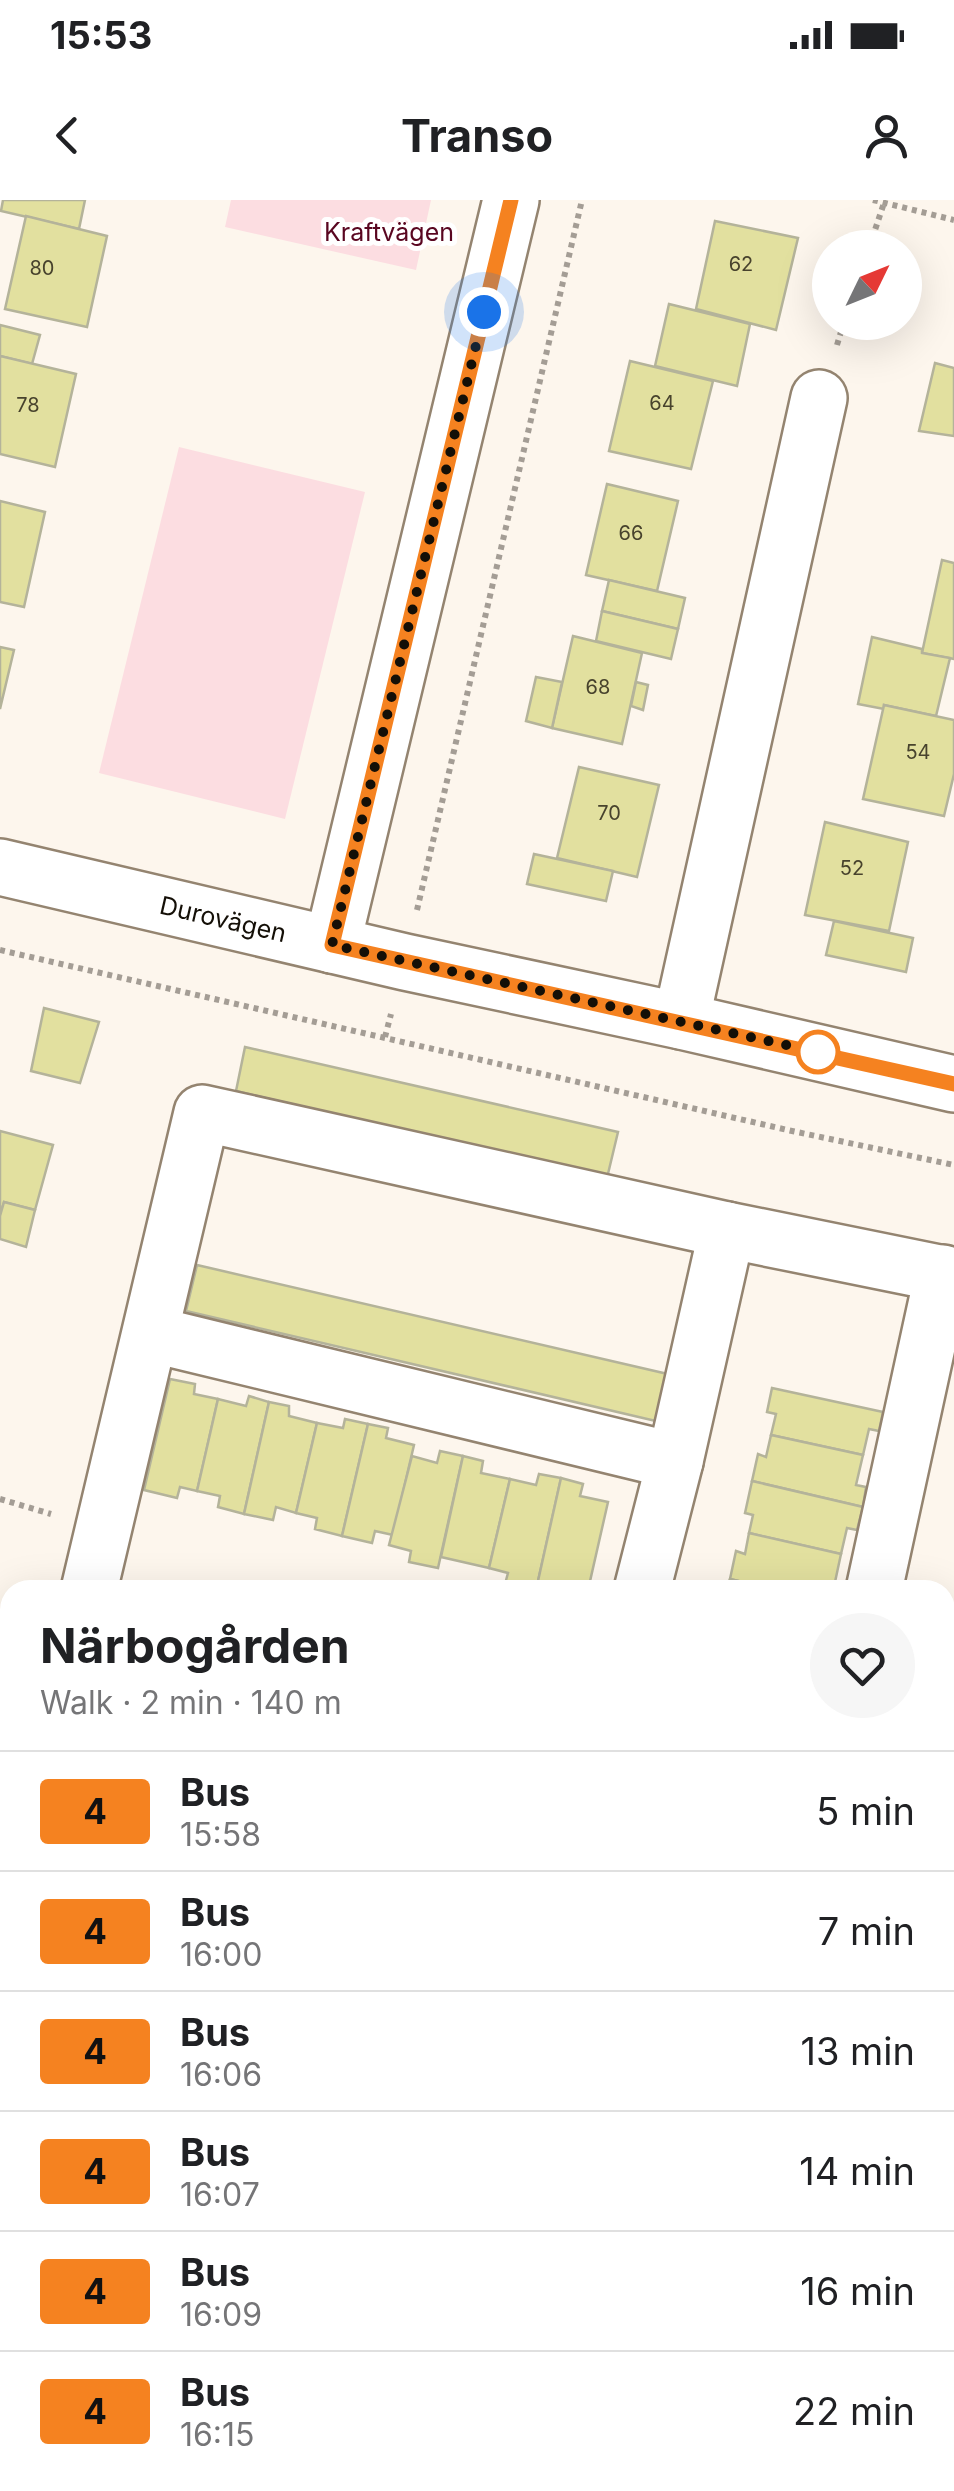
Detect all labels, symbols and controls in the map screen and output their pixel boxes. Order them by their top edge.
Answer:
text: 15:53 [50,12,152,58]
icon: back [40,108,95,163]
text: Transo [401,108,553,163]
icon: person [859,108,914,163]
park label: Kraftvägen [324,217,454,247]
north arrow [812,230,922,340]
map controls [812,230,922,340]
house number: 62 [729,252,753,276]
house number: 80 [30,256,55,280]
your location [459,287,509,337]
house number: 64 [649,391,675,415]
house number: 78 [16,393,40,417]
house number: 66 [619,521,643,545]
house number: 68 [586,675,610,699]
house number: 54 [905,740,931,764]
house number: 70 [597,801,621,825]
house number: 52 [840,856,864,880]
street label: Durovägen [157,890,289,948]
unlabelled marker [797,1031,839,1073]
button: heart [810,1613,915,1718]
text: Närbogården [40,1616,350,1675]
text: Walk · 2 min · 140 m [40,1683,342,1722]
text: Bus [180,1769,250,1815]
text: 5 min [816,1788,915,1834]
text: 4 [83,1790,107,1832]
text: 15:58 [180,1815,261,1854]
text: Bus [180,1889,250,1935]
text: 7 min [818,1908,915,1954]
text: 4 [83,1910,107,1952]
text: 16:00 [180,1935,262,1974]
text: Bus [180,2009,250,2055]
text: 13 min [800,2028,915,2074]
text: 4 [83,2030,107,2072]
text: 16:06 [180,2055,262,2094]
text: Bus [180,2129,250,2175]
text: 14 min [799,2148,915,2194]
text: 4 [83,2150,107,2192]
text: 16:07 [180,2175,260,2214]
text: Bus [180,2249,250,2295]
text: 16 min [800,2268,915,2314]
text: 4 [83,2270,107,2312]
text: 16:09 [180,2295,262,2334]
text: Bus [180,2369,250,2415]
text: 22 min [793,2388,915,2434]
text: 4 [83,2390,107,2432]
text: 16:15 [180,2415,255,2454]

